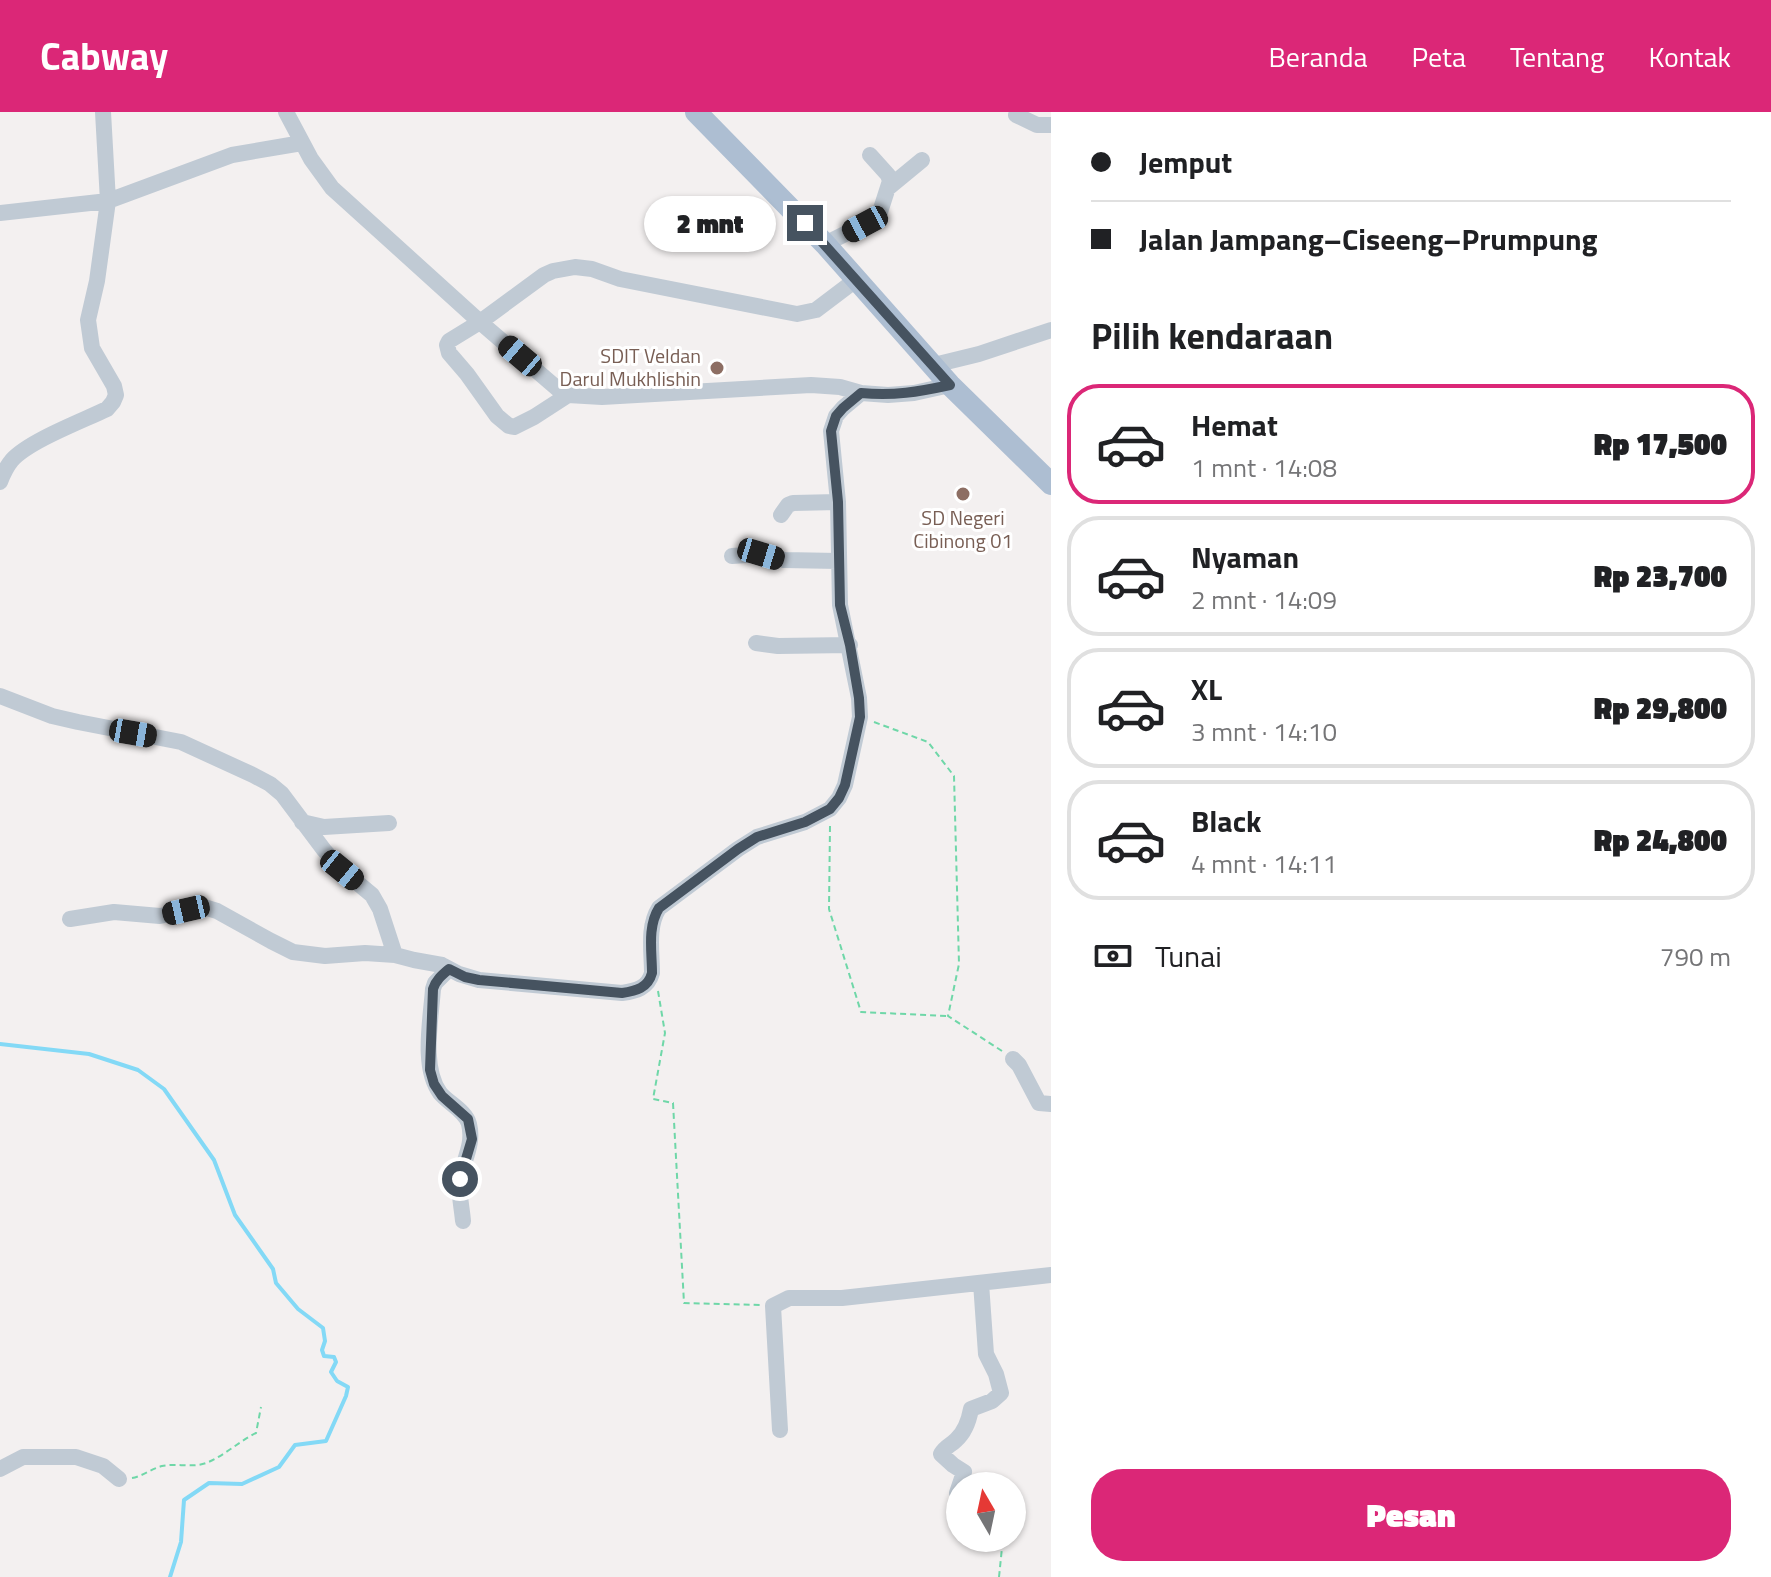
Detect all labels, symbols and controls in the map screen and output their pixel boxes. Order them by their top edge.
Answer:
text: Cabway [40,27,168,85]
text: Beranda [1269,35,1368,78]
text: Peta [1412,35,1466,78]
text: Tentang [1510,35,1604,78]
text: Kontak [1648,35,1731,78]
text: Jemput [1139,139,1232,185]
callout: 2 mnt [645,195,777,251]
car [838,202,892,246]
text: 2 mnt [677,204,743,243]
route end [787,205,823,241]
text: Jalan Jampang–Ciseeng–Prumpung [1139,216,1598,262]
text: Pilih kendaraan [1091,308,1333,363]
car [494,331,546,381]
place label: SDIT Veldan Darul Mukhlishin [560,340,701,394]
marker: SDIT Veldan Darul Mukhlishin [708,359,726,377]
text: Hemat [1191,402,1278,448]
icon: car [1095,408,1167,480]
text: Rp 17,500 [1594,421,1727,467]
text: 1 mnt · 14:08 [1191,448,1337,487]
marker: SD Negeri Cibinong 01 [954,485,972,503]
place label: SD Negeri Cibinong 01 [913,502,1013,556]
text: Nyaman [1191,534,1299,580]
car [735,536,787,572]
icon: car [1095,540,1167,612]
text: Rp 23,700 [1594,553,1727,599]
text: 2 mnt · 14:09 [1191,580,1337,619]
text: XL [1191,666,1222,712]
icon: car [1095,672,1167,744]
text: Rp 29,800 [1594,685,1727,731]
text: 3 mnt · 14:10 [1191,712,1337,751]
car [107,717,159,749]
text: Black [1191,798,1262,844]
icon: car [1095,804,1167,876]
text: Rp 24,800 [1594,817,1727,863]
text: 4 mnt · 14:11 [1191,844,1337,883]
car [316,846,368,894]
car [160,893,212,927]
text: Tunai [1155,933,1222,979]
icon: cash [1091,934,1135,978]
text: 790 m [1660,937,1731,976]
route start [442,1161,478,1197]
button: Pesan [1091,1469,1731,1561]
north arrow [946,1472,1026,1552]
map controls [946,1472,1026,1552]

